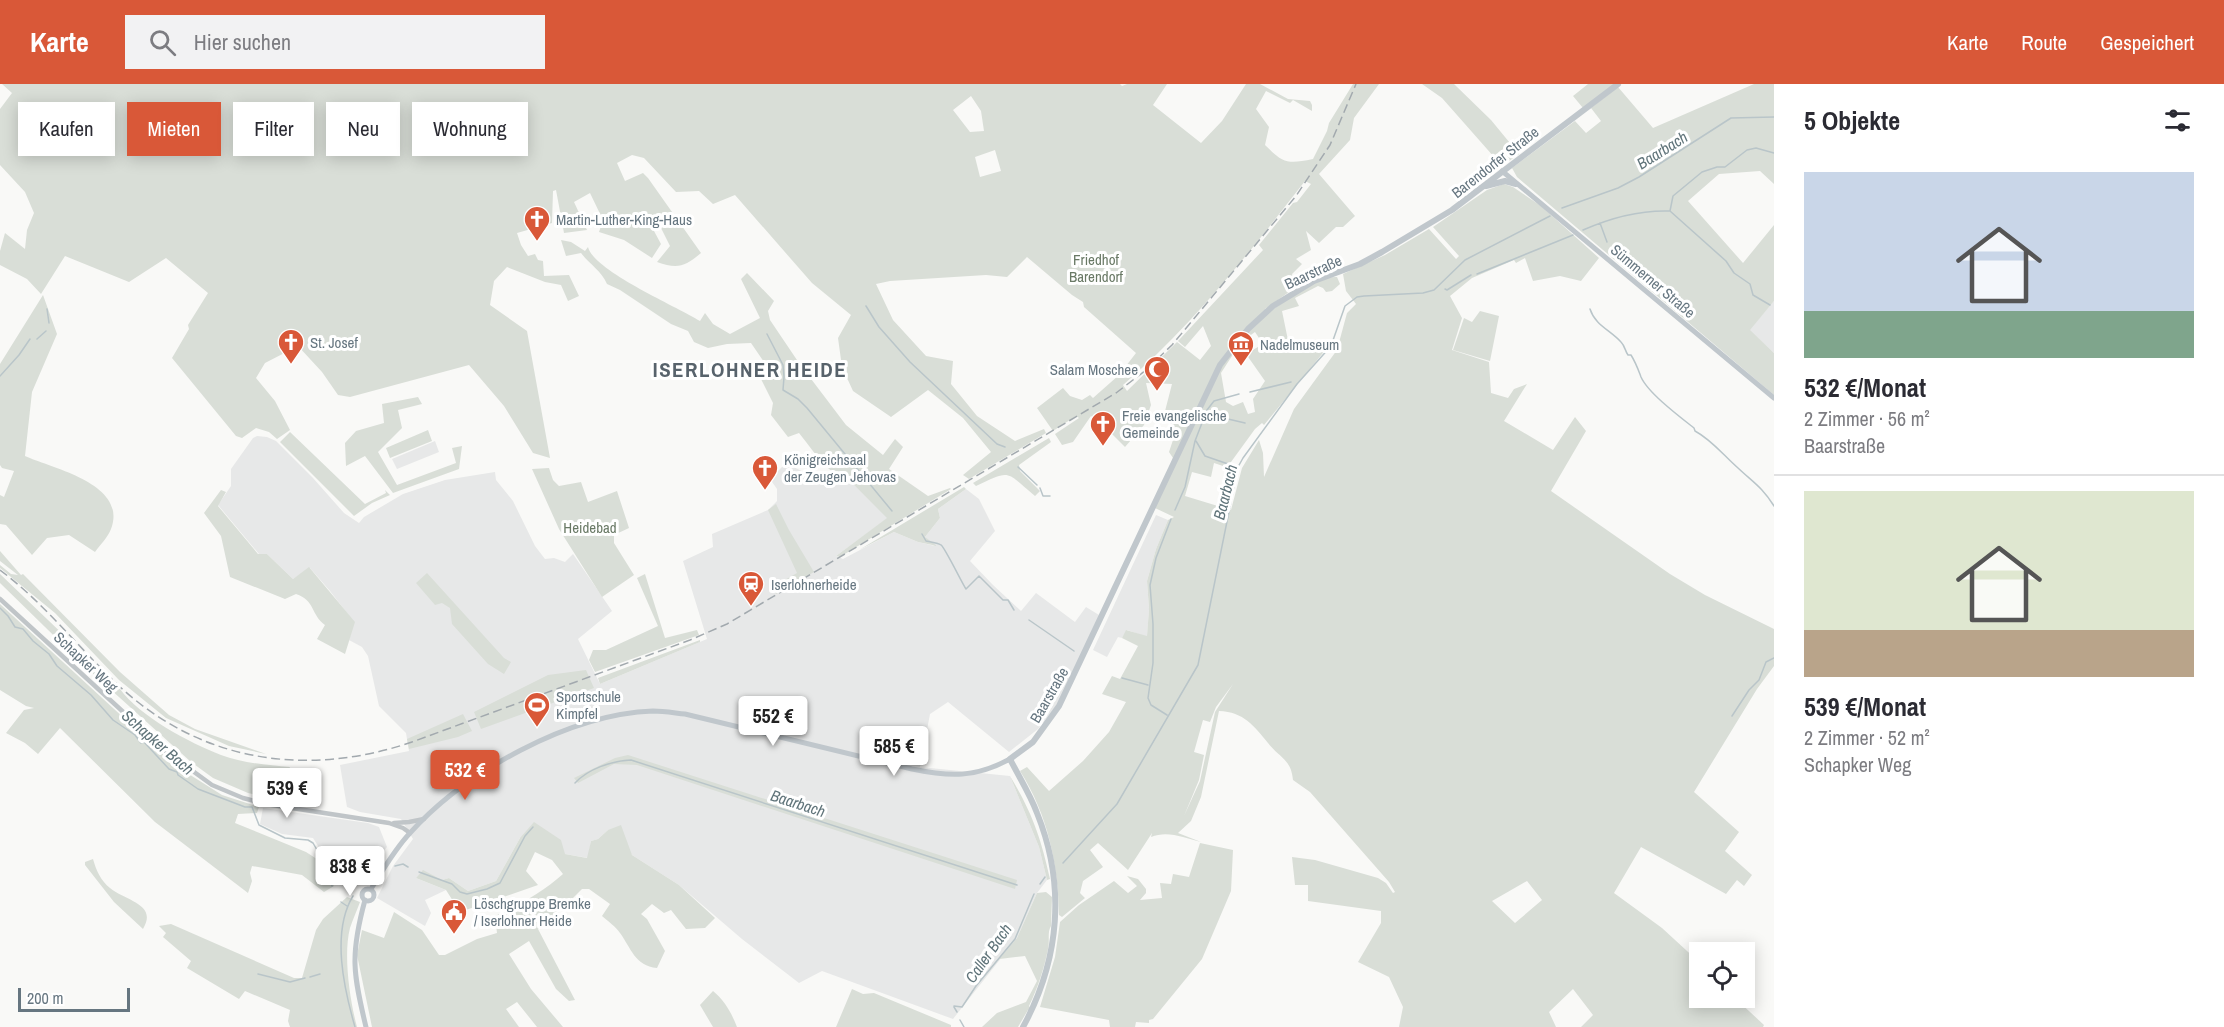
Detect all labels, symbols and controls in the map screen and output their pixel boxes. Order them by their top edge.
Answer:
search box [125,15,545,69]
text: Karte [30,23,89,61]
icon: search [146,26,179,59]
text: Hier suchen [194,27,291,57]
text: Karte [1947,28,1988,57]
text: Route [2021,28,2067,57]
text: Gespeichert [2100,28,2194,57]
chip: Kaufen [18,102,115,156]
chip: Mieten [127,102,221,156]
chip: Filter [233,102,314,156]
chip: Neu [326,102,400,156]
chip: Wohnung [412,102,528,156]
text: 5 Objekte [1804,103,1900,138]
icon: filters [2161,104,2194,137]
street label: Barendorfer Straße [1447,121,1543,203]
water label: Baarbach [1632,126,1692,174]
church icon: Martin-Luther-King-Haus [522,204,552,242]
place label: Martin-Luther-King-Haus [556,209,692,230]
icon: home [1945,211,2053,319]
street label: Sümmerner Straße [1606,239,1700,323]
park label: Friedhof Barendorf [1069,249,1124,287]
street label: Baarstraße [1281,250,1345,294]
church icon: St. Josef [276,327,306,365]
museum icon: Nadelmuseum [1226,329,1256,367]
place label: St. Josef [310,332,358,353]
place label: Nadelmuseum [1260,334,1339,355]
mosque icon: Salam Moschee [1142,354,1172,392]
district label: ISERLOHNER HEIDE [653,355,847,384]
place label: Salam Moschee [1050,359,1138,380]
text: 532 €/Monat [1804,370,1926,405]
place label: Freie evangelische Gemeinde [1122,405,1227,443]
text: 2 Zimmer · 56 m² [1804,405,1930,432]
church icon: Freie evangelische Gemeinde [1088,409,1118,447]
text: Baarstraße [1804,432,1885,459]
place label: Königreichsaal der Zeugen Jehovas [784,449,896,487]
church icon: Königreichsaal der Zeugen Jehovas [750,453,780,491]
water label: Baarbach [1208,462,1242,522]
park label: Heidebad [563,517,617,538]
icon: home [1945,530,2053,638]
station icon: Iserlohnerheide [736,569,766,607]
place label: Iserlohnerheide [771,574,857,595]
street label: Schapker Weg [49,627,123,697]
street label: Baarstraße [1025,663,1073,727]
place label: Sportschule Kimpfel [556,686,621,724]
text: 539 €/Monat [1804,689,1926,724]
sports icon: Sportschule Kimpfel [522,690,552,728]
pin: 552 € [731,696,815,747]
text: 552 € [752,702,794,729]
water label: Schapker Bach [117,705,199,779]
text: 2 Zimmer · 52 m² [1804,724,1930,751]
pin: 585 € [852,726,936,777]
text: 585 € [873,732,915,759]
pin: 532 € [423,750,507,801]
text: Schapker Weg [1804,751,1911,778]
text: 532 € [444,756,486,783]
pin: 539 € [245,768,329,819]
text: 539 € [266,774,308,801]
water label: Baarbach [768,784,828,822]
pin: 838 € [308,846,392,897]
text: 838 € [329,852,371,879]
place label: Löschgruppe Bremke / Iserlohner Heide [474,893,591,931]
public building icon: Löschgruppe Bremke / Iserlohner Heide [439,897,469,935]
water label: Caller Bach [960,919,1016,987]
map controls [1689,942,1755,1008]
button: locate [1689,942,1755,1008]
scale bar [18,985,130,1012]
text: 200 m [27,987,63,1009]

